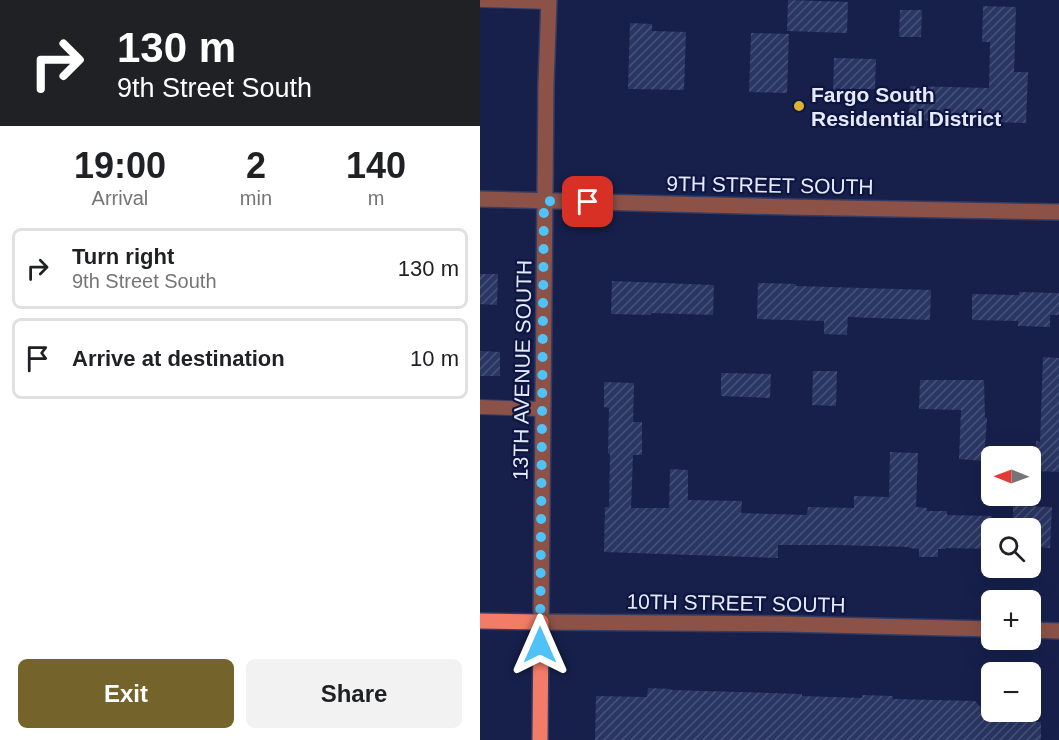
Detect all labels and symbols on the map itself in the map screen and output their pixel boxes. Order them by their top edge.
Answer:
place label: Fargo South Residential District [811,83,1001,130]
marker: Fargo South Residential District [792,99,806,113]
street label: 9TH STREET SOUTH [666,172,874,198]
pin [562,176,613,227]
street label: 13TH AVENUE SOUTH [509,260,535,480]
north arrow [981,446,1041,506]
street label: 10TH STREET SOUTH [626,590,846,616]
position arrow [508,613,572,677]

